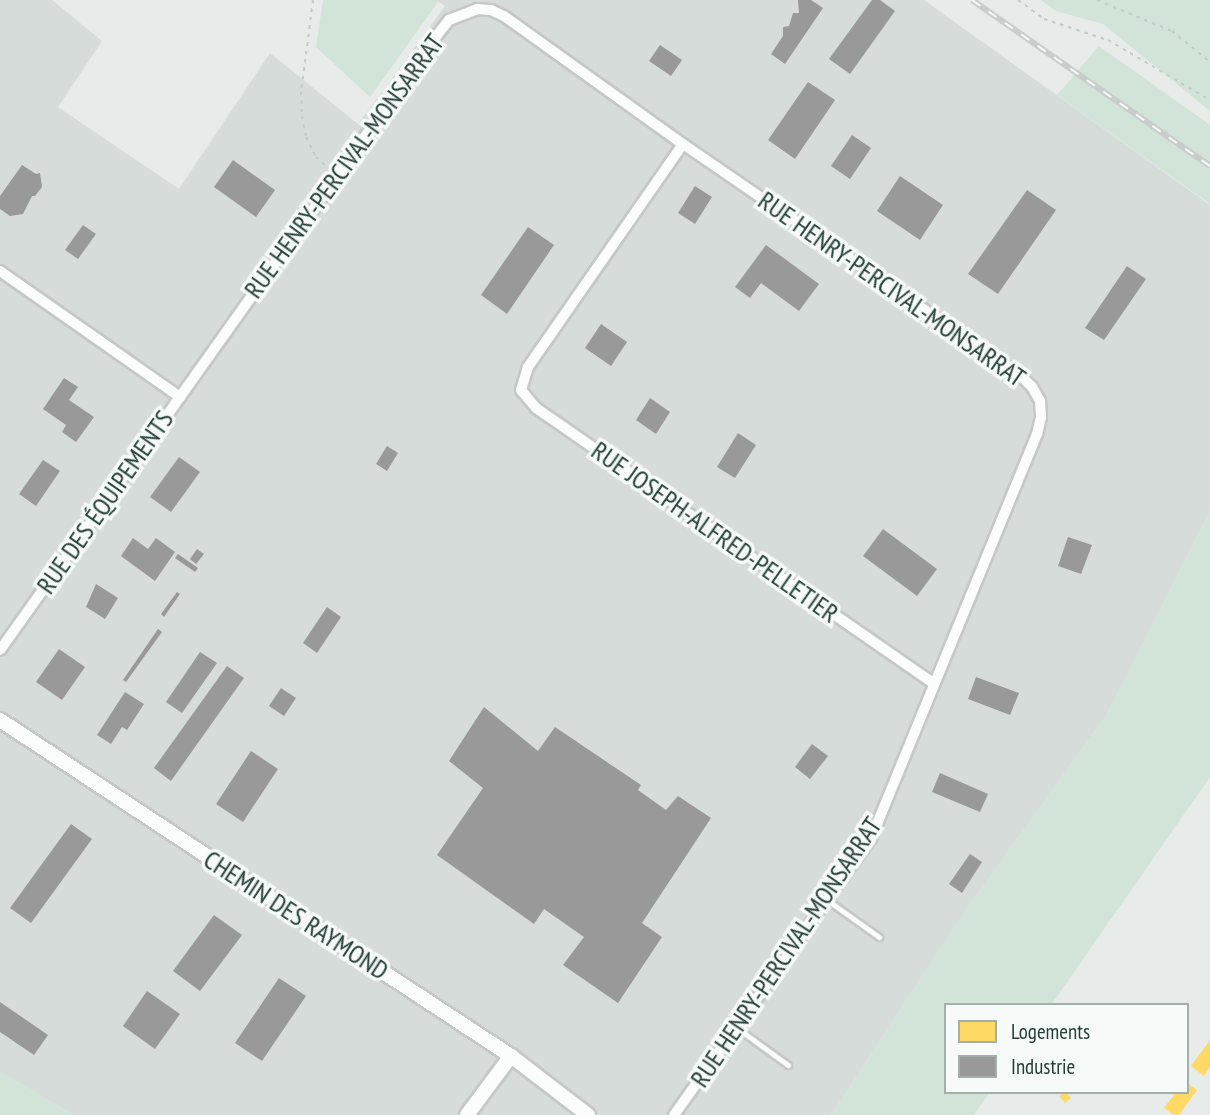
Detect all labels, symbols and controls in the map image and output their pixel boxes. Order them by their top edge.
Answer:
street label: RUE HENRY-PERCIVAL-MONSARRAT [238,28,450,304]
street label: RUE HENRY-PERCIVAL-MONSARRAT [752,185,1032,393]
street label: RUE DES ÉQUIPEMENTS [30,404,180,600]
street label: RUE JOSEPH-ALFRED-PELLETIER [586,435,844,629]
street label: RUE HENRY-PERCIVAL-MONSARRAT [684,811,888,1093]
street label: CHEMIN DES RAYMOND [198,844,394,986]
legend [944,1003,1189,1094]
text: Logements [1011,1018,1090,1045]
text: Industrie [1011,1053,1075,1080]

